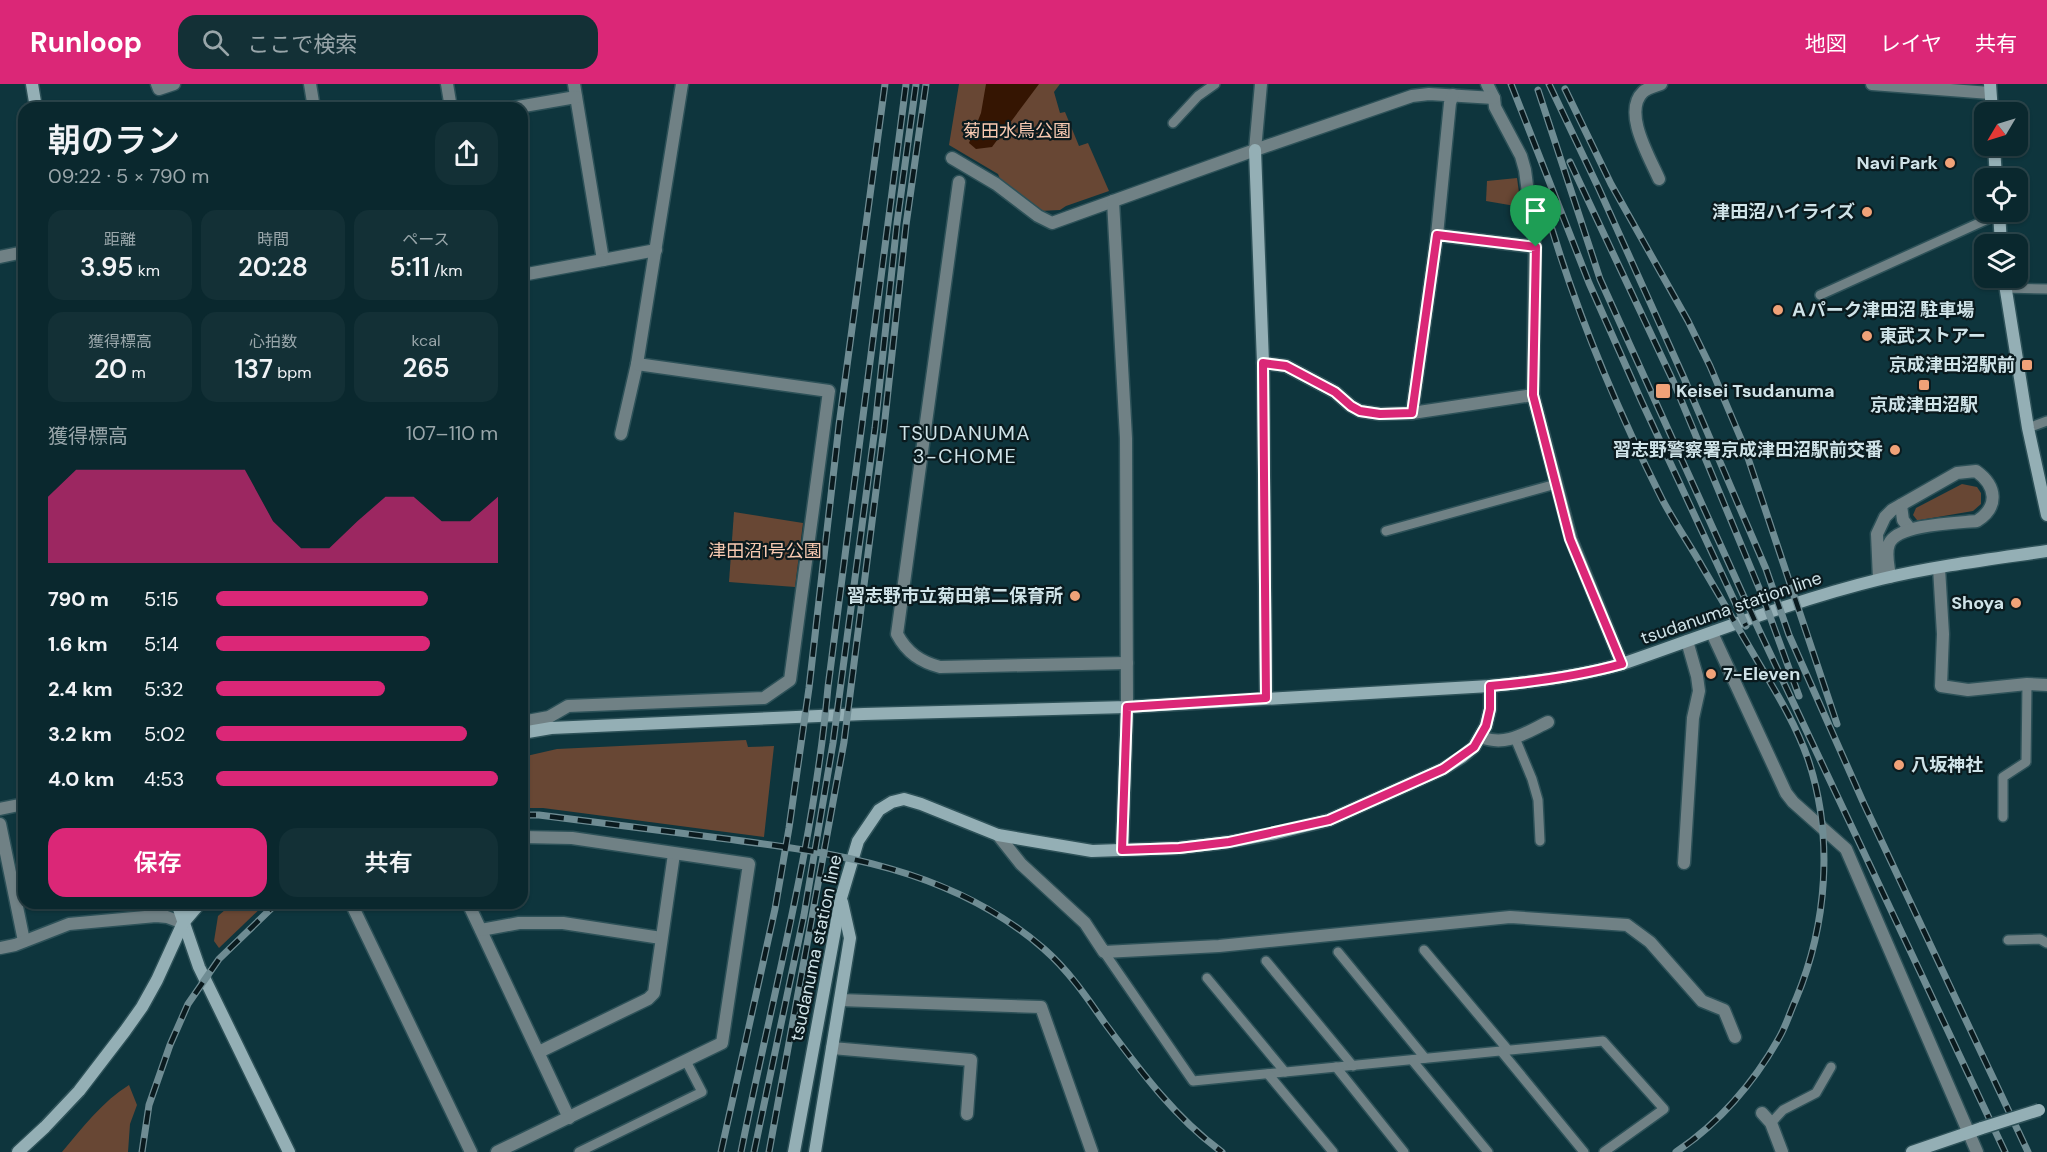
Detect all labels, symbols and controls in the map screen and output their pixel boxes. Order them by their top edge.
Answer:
search box [178,15,598,69]
text: Runloop [30,24,142,61]
icon: search [199,26,232,59]
text: ここで検索 [247,30,357,59]
text: 地図 [1805,30,1847,58]
text: レイヤ [1880,30,1942,58]
text: 共有 [1975,30,2017,58]
north arrow [1974,102,2028,156]
map controls [1974,102,2028,288]
text: 朝のラン [48,119,180,162]
park label: 菊田水鳥公園 [963,119,1071,143]
button: share [435,122,498,185]
place label: Navi Park [1856,151,1939,175]
marker: Navi Park [1943,156,1957,170]
text: 09:22 · 5 × 790 m [48,163,209,189]
button: locate [1974,168,2028,222]
pin [1510,185,1561,247]
icon: arrive [1519,194,1552,227]
place label: 津田沼ハイライズ [1712,200,1855,224]
marker: 津田沼ハイライズ [1860,205,1874,219]
text: 距離 [104,229,136,250]
text: 時間 [257,229,289,250]
text: ペース [402,229,450,250]
button: layers [1974,234,2028,288]
text: 3.95 [80,250,133,284]
text: 20:28 [238,250,308,284]
text: 5:11 [389,250,430,284]
text: km [133,260,160,281]
text: /km [430,260,463,281]
place label: Ａパーク津田沼 駐車場 [1790,298,1974,322]
marker: Ａパーク津田沼 駐車場 [1771,303,1785,317]
place label: 東武ストアー [1879,324,1986,348]
marker: 東武ストアー [1860,329,1874,343]
text: kcal [412,330,440,351]
text: 獲得標高 [88,331,152,352]
text: 心拍数 [249,331,297,352]
text: 265 [402,351,450,385]
text: 20 [94,352,127,386]
text: 137 [235,352,273,386]
place label: 京成津田沼駅前 [1889,353,2015,377]
marker: 京成津田沼駅前 [2020,358,2034,372]
text: m [127,362,146,383]
text: bpm [273,362,311,383]
marker: 京成津田沼駅 [1917,378,1931,392]
place label: Keisei Tsudanuma [1676,379,1835,403]
marker: Keisei Tsudanuma [1654,382,1672,400]
place label: 京成津田沼駅 [1870,393,1978,417]
text: 107–110 m [406,420,498,446]
district label: TSUDANUMA 3-CHOME [899,420,1031,469]
text: 獲得標高 [48,423,128,449]
place label: 習志野警察署京成津田沼駅前交番 [1613,438,1883,462]
marker: 習志野警察署京成津田沼駅前交番 [1888,443,1902,457]
park label: 津田沼1号公園 [708,539,822,563]
street label: tsudanuma station line [1637,566,1825,650]
place label: 習志野市立菊田第二保育所 [847,584,1063,608]
text: 790 m [48,586,109,612]
text: 5:15 [144,586,179,612]
marker: 習志野市立菊田第二保育所 [1068,589,1082,603]
place label: Shoya [1951,591,2004,615]
marker: Shoya [2009,596,2023,610]
text: 1.6 km [48,631,107,657]
text: 5:14 [144,631,179,657]
place label: 7-Eleven [1723,662,1800,686]
marker: 7-Eleven [1704,667,1718,681]
text: 2.4 km [48,676,113,702]
text: 5:32 [144,676,184,702]
text: 3.2 km [48,721,112,747]
text: 5:02 [144,721,185,747]
place label: 八坂神社 [1911,753,1983,777]
marker: 八坂神社 [1892,758,1906,772]
text: 4.0 km [48,766,114,792]
text: 4:53 [144,766,184,792]
button: 保存 [48,828,267,897]
button: 共有 [279,828,498,897]
street label: tsudanuma station line [785,853,847,1043]

